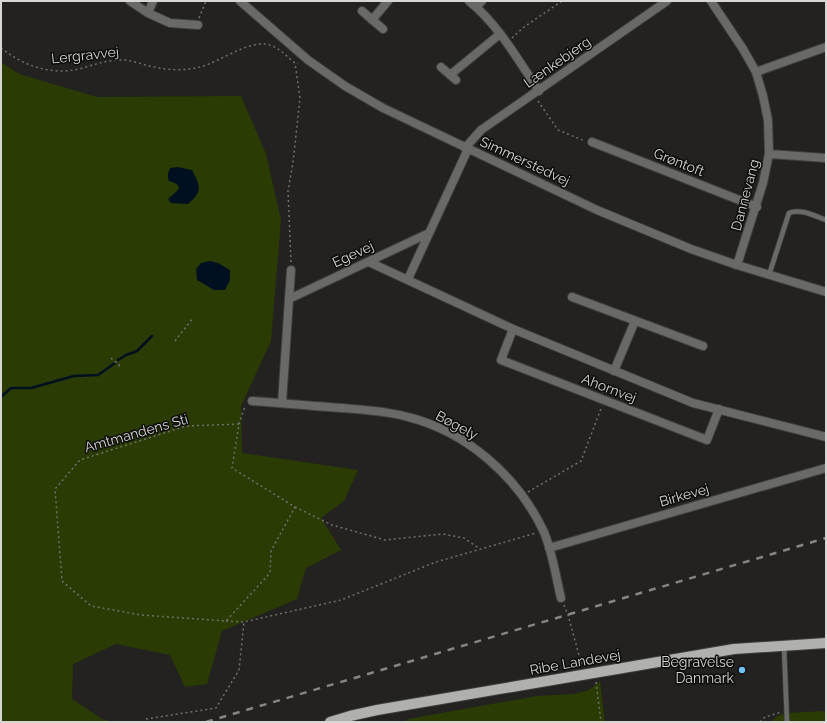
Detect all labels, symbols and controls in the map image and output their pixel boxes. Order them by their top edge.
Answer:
street label: Lænkebjerg [520,33,594,91]
street label: Lergravvej [50,43,120,67]
street label: Simmerstedvej [478,133,572,189]
street label: Grøntoft [651,145,707,179]
street label: Dannevang [728,157,762,233]
street label: Egevej [330,238,376,270]
street label: Ahornvej [579,370,639,406]
street label: Bøgely [433,407,481,443]
street label: Amtmandens Sti [82,411,190,455]
street label: Birkevej [657,480,711,510]
street label: Ribe Landevej [528,646,622,678]
place label: Begravelse Danmark [661,654,735,686]
marker: Begravelse Danmark [737,665,747,675]

